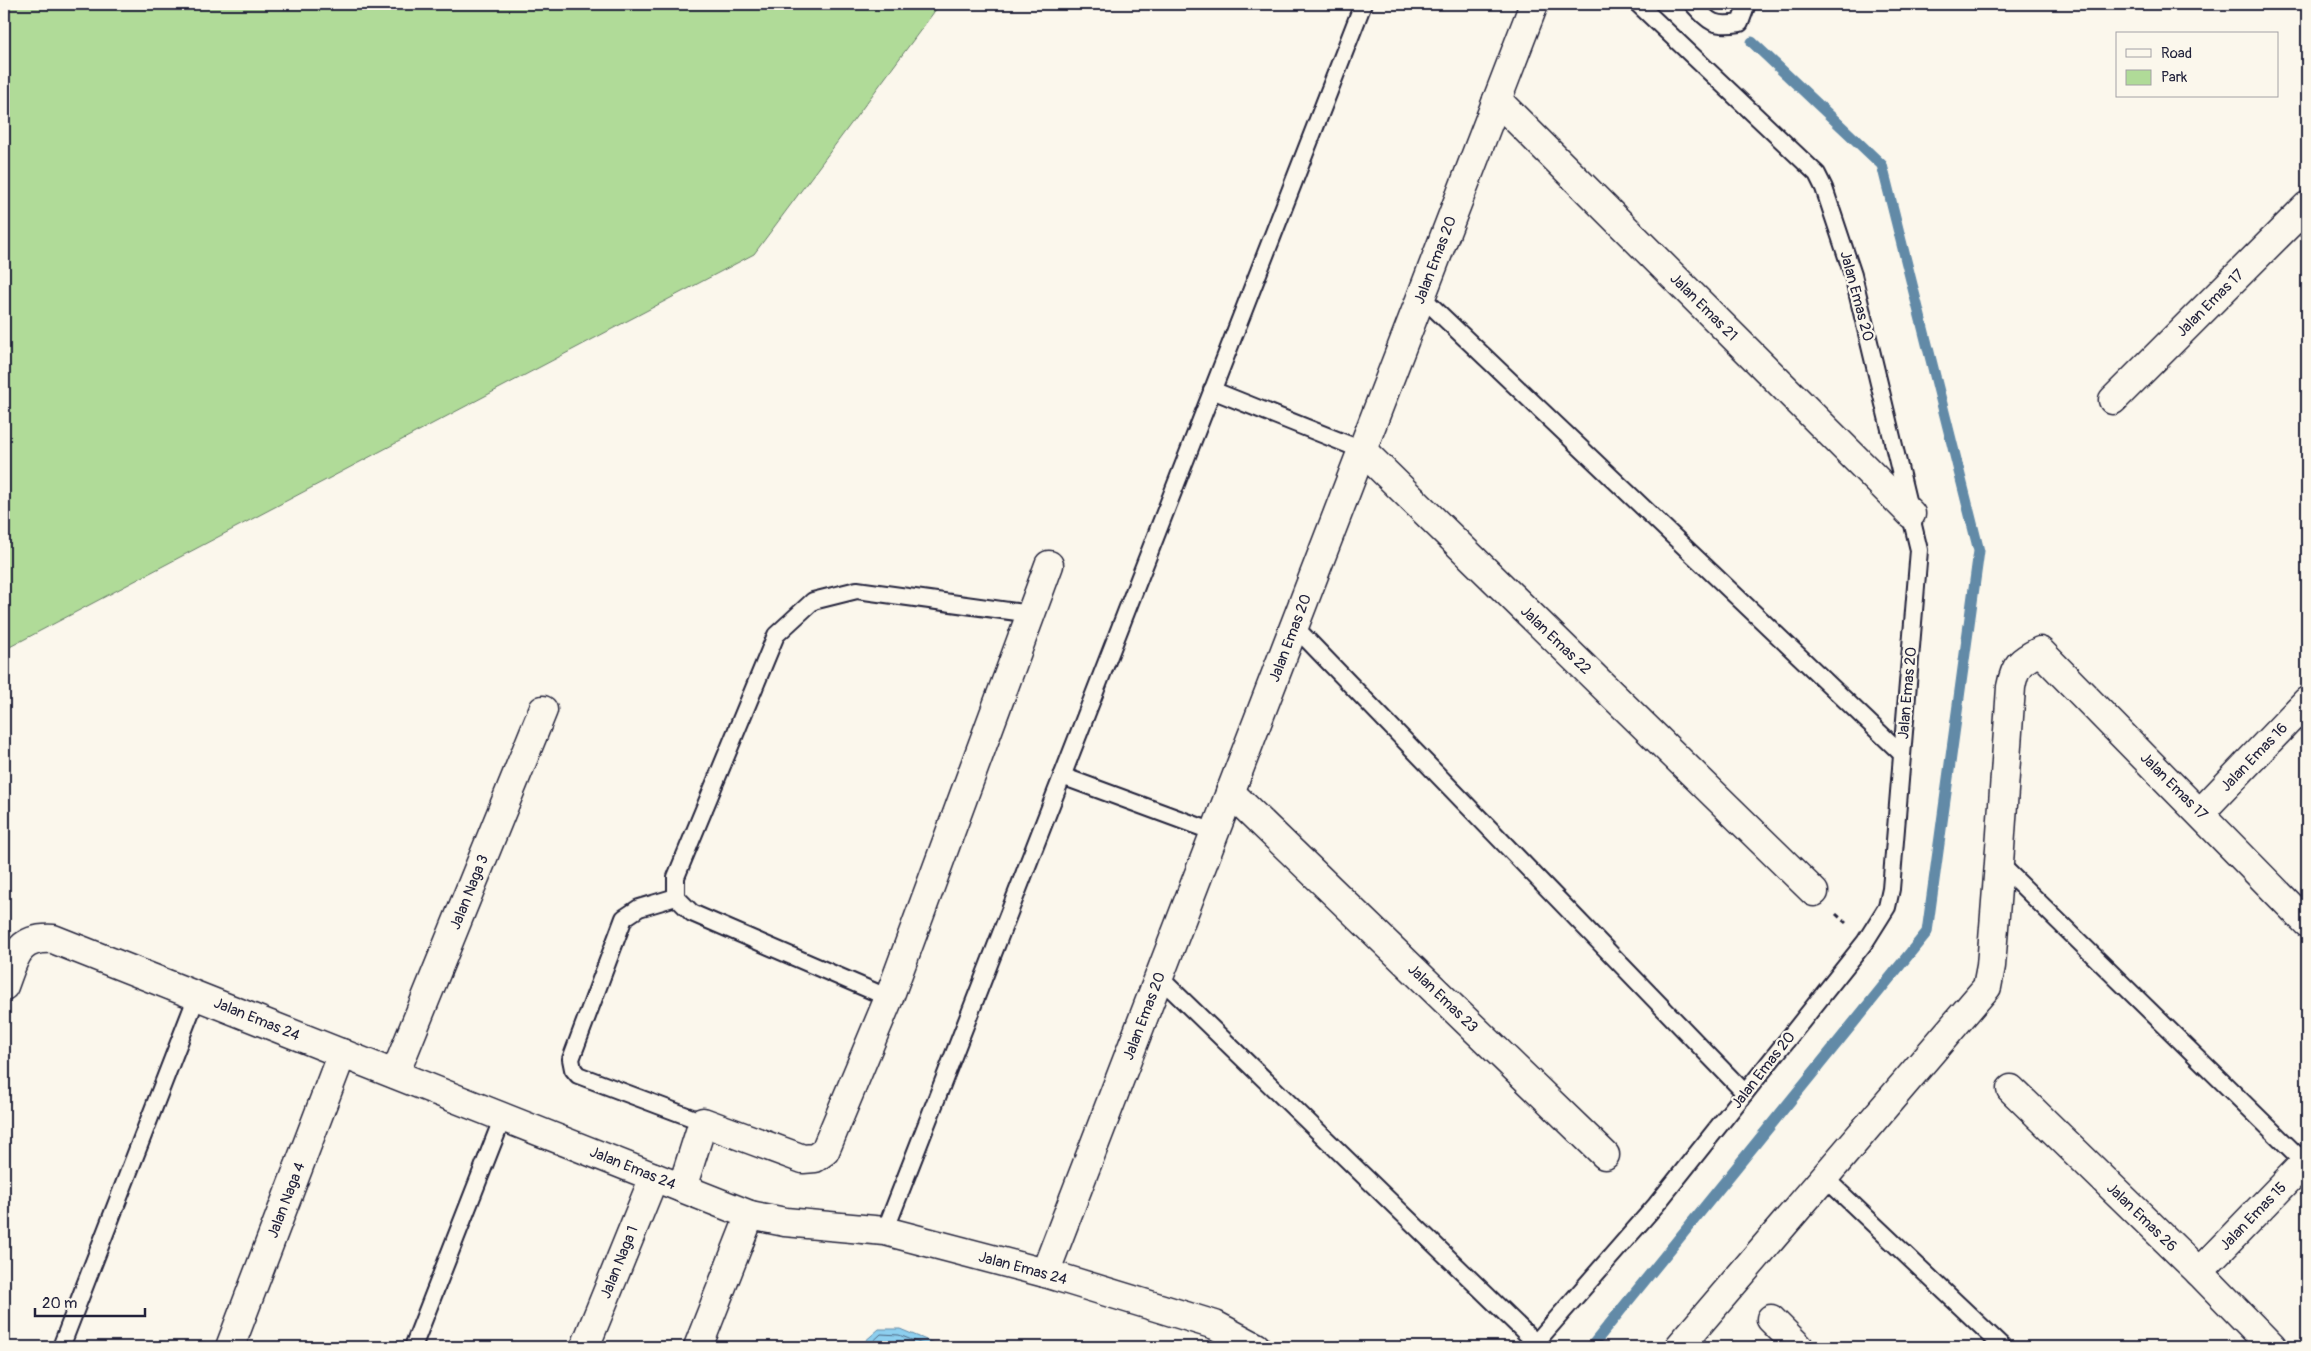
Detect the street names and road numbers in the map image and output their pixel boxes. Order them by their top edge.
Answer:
street label: Jalan Emas 20 [1410,214,1461,307]
street label: Jalan Emas 20 [1835,249,1878,343]
street label: Jalan Emas 17 [2173,266,2248,341]
street label: Jalan Emas 21 [1666,269,1742,345]
street label: Jalan Emas 20 [1265,592,1316,685]
street label: Jalan Emas 22 [1516,602,1595,679]
street label: Jalan Emas 20 [1894,646,1921,740]
street label: Jalan Emas 16 [2217,719,2292,796]
street label: Jalan Emas 17 [2136,749,2211,824]
street label: Jalan Naga 3 [446,852,493,932]
street label: Jalan Emas 23 [1404,960,1482,1037]
street label: Jalan Emas 20 [1119,970,1170,1063]
street label: Jalan Emas 24 [211,994,303,1045]
street label: Jalan Emas 20 [1727,1028,1799,1113]
street label: Jalan Emas 24 [587,1143,679,1194]
street label: Jalan Naga 4 [263,1159,310,1241]
street label: Jalan Emas 15 [2216,1178,2291,1255]
street label: Jalan Emas 26 [2102,1179,2181,1256]
street label: Jalan Naga 1 [596,1223,643,1301]
street label: Jalan Emas 24 [976,1248,1070,1290]

